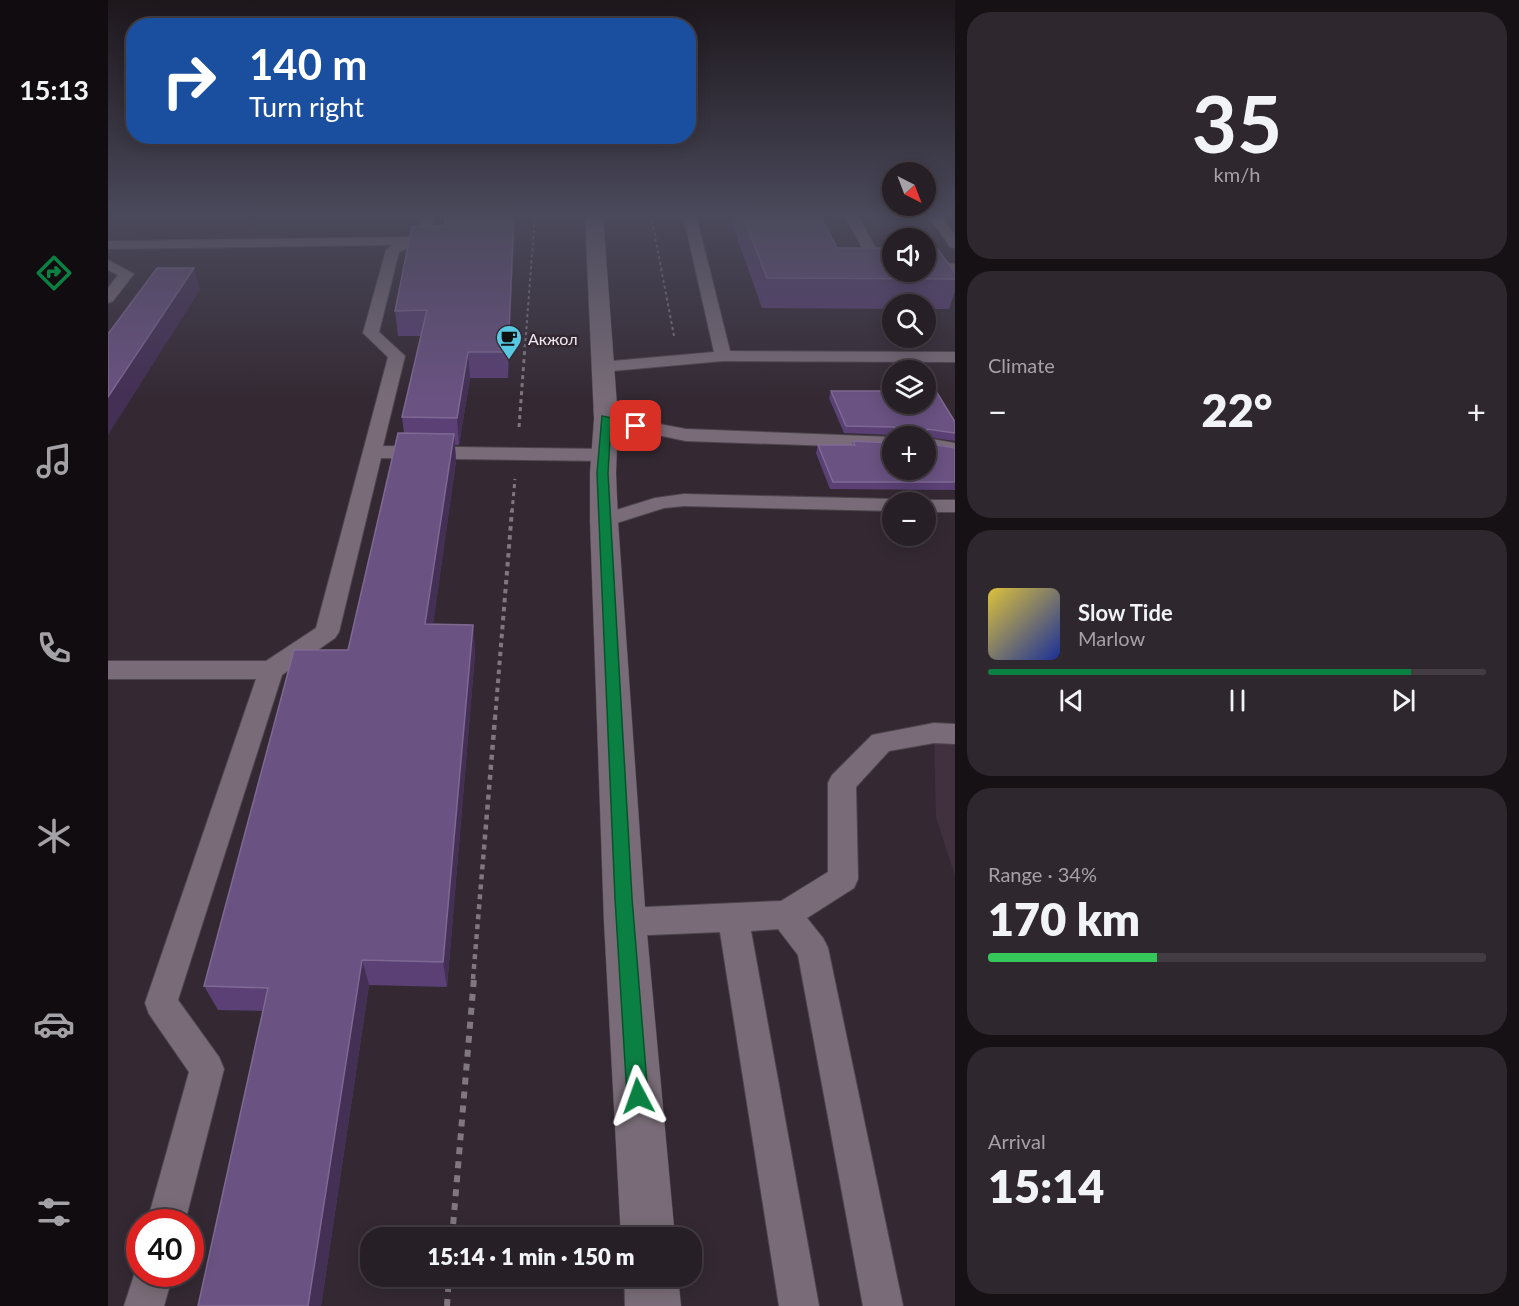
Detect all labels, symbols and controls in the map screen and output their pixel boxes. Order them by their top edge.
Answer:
text: 140 m [249,39,367,89]
icon: right [150,42,228,120]
text: 15:13 [19,73,89,106]
text: 35 [1192,76,1282,170]
text: Turn right [249,90,364,123]
north arrow [882,162,936,216]
map controls [882,162,936,546]
text: km/h [1214,162,1260,186]
button: sound [882,228,936,282]
icon: directions [33,252,75,294]
button: search [882,294,936,348]
cafe icon: Акжол [494,323,524,361]
place label: Акжол [528,329,578,348]
text: Climate [988,353,1055,377]
button: layers [882,360,936,414]
text: 22° [1202,383,1272,437]
text: − [988,391,1007,431]
text: + [1467,391,1486,431]
pin [610,400,661,451]
icon: arrive [619,409,652,442]
button: + [882,426,936,480]
icon: music [33,440,75,482]
button: − [882,492,936,546]
text: Slow Tide [1078,599,1173,626]
text: Marlow [1078,626,1145,650]
icon: phone [33,627,75,669]
icon: previous [1055,684,1088,717]
icon: pause [1221,684,1254,717]
icon: next [1387,684,1420,717]
icon: climate [33,815,75,857]
text: Range · 34% [988,862,1097,886]
text: 170 km [988,892,1140,946]
icon: car [33,1003,75,1045]
position arrow [606,1064,670,1128]
text: Arrival [988,1129,1046,1153]
text: 15:14 [988,1159,1104,1213]
icon: filters [33,1191,75,1233]
speed limit sign: 40 [126,1209,204,1287]
text: 15:14 · 1 min · 150 m [428,1243,634,1270]

